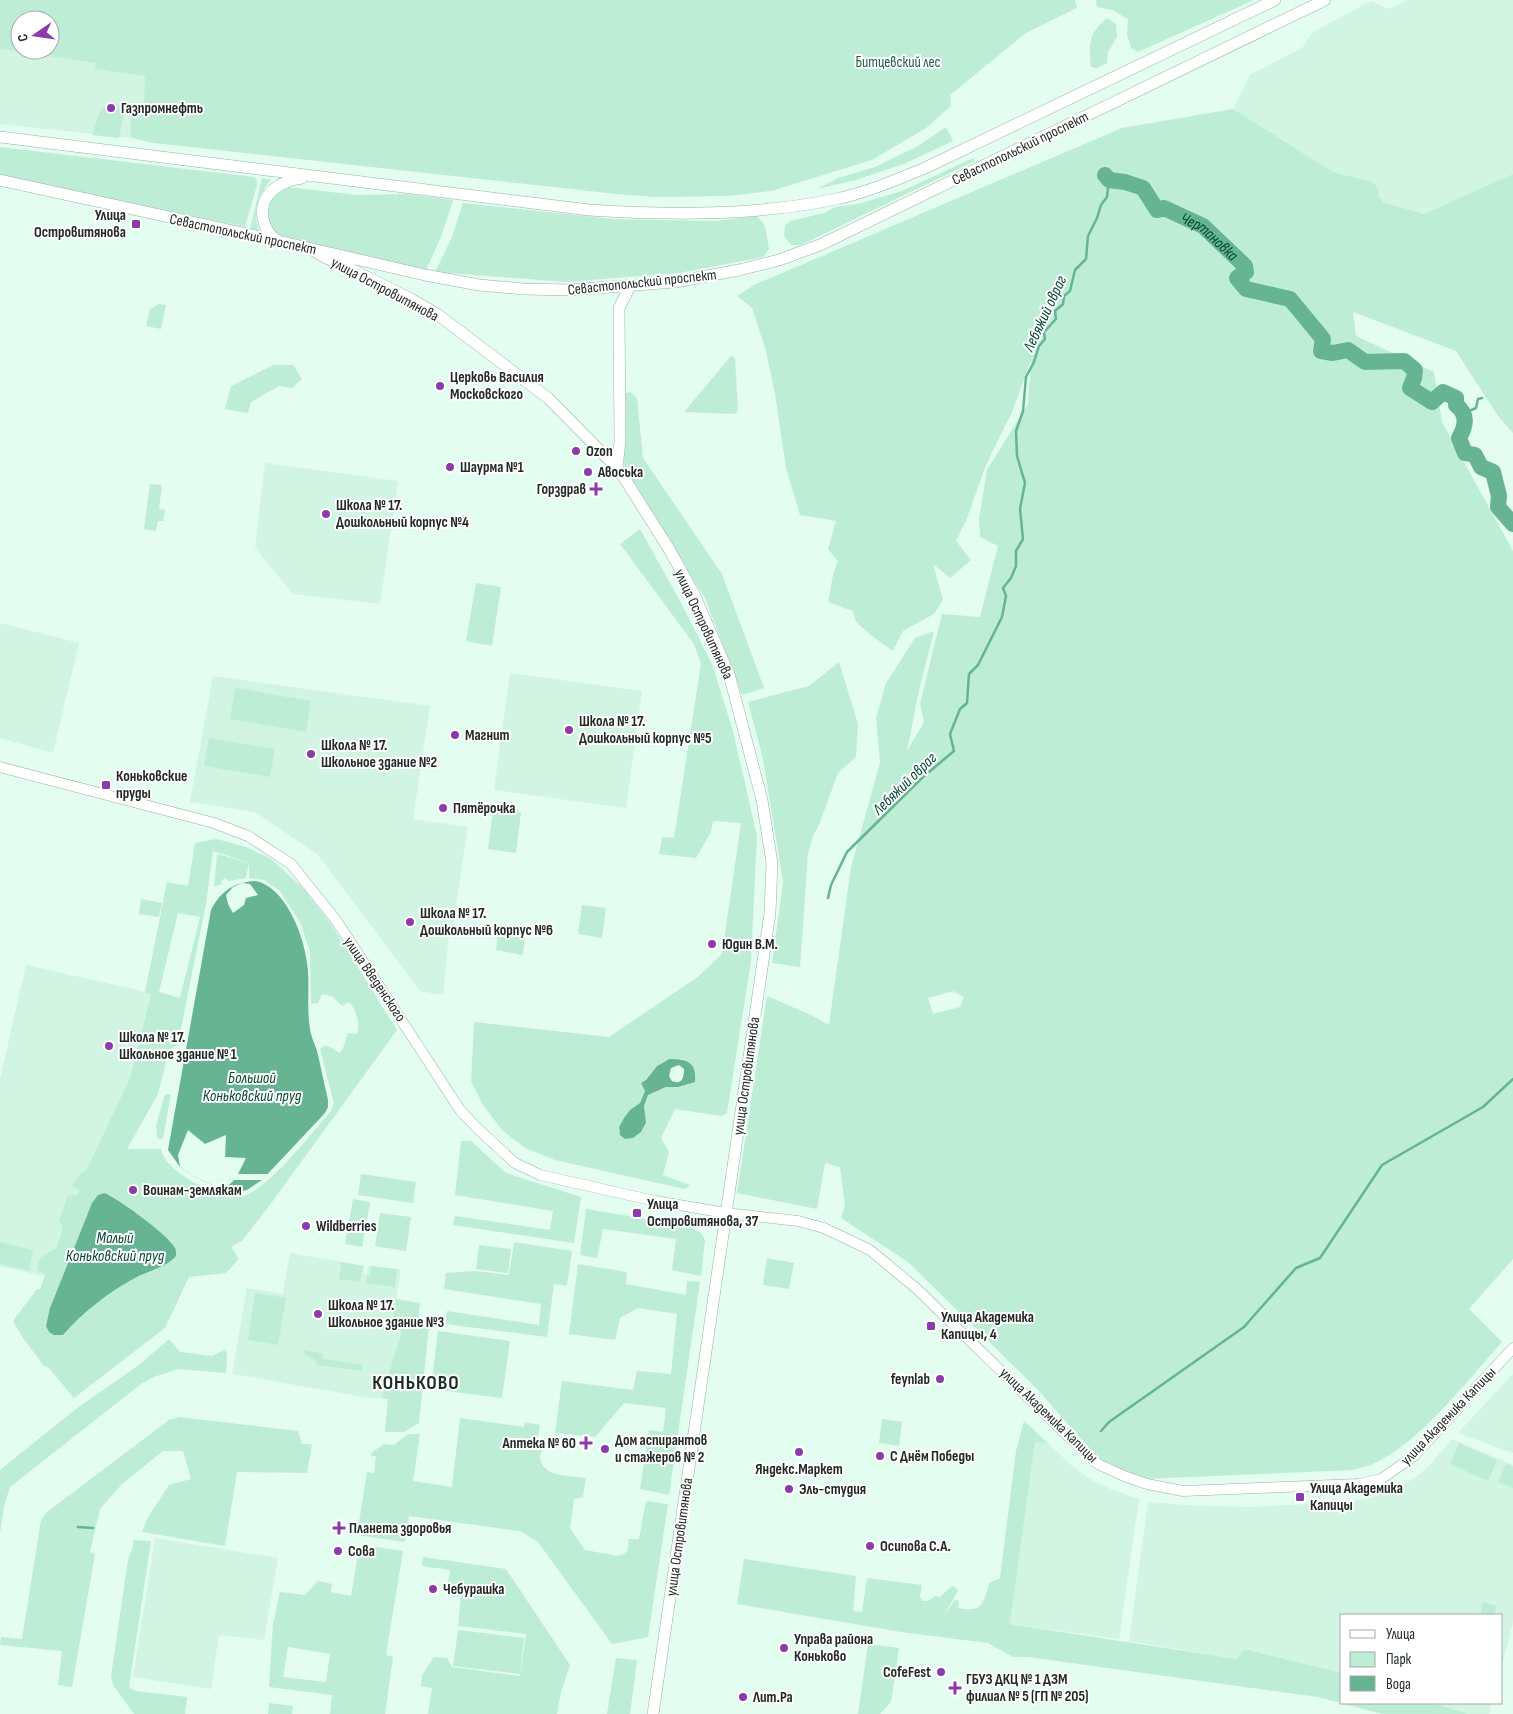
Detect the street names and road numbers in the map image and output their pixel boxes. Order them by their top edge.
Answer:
street label: Севастопольский проспект [949,107,1092,190]
street label: Севастопольский проспект [168,210,318,259]
street label: улица Островитянова [328,253,442,326]
street label: Севастопольский проспект [567,265,717,300]
street label: улица Островитянова [670,566,737,683]
street label: улица Введенского [339,933,410,1025]
street label: улица Островитянова [729,1015,764,1137]
street label: улица Академика Капицы [1397,1363,1500,1469]
street label: улица Академика Капицы [996,1364,1102,1467]
street label: улица Островитянова [662,1476,697,1598]

